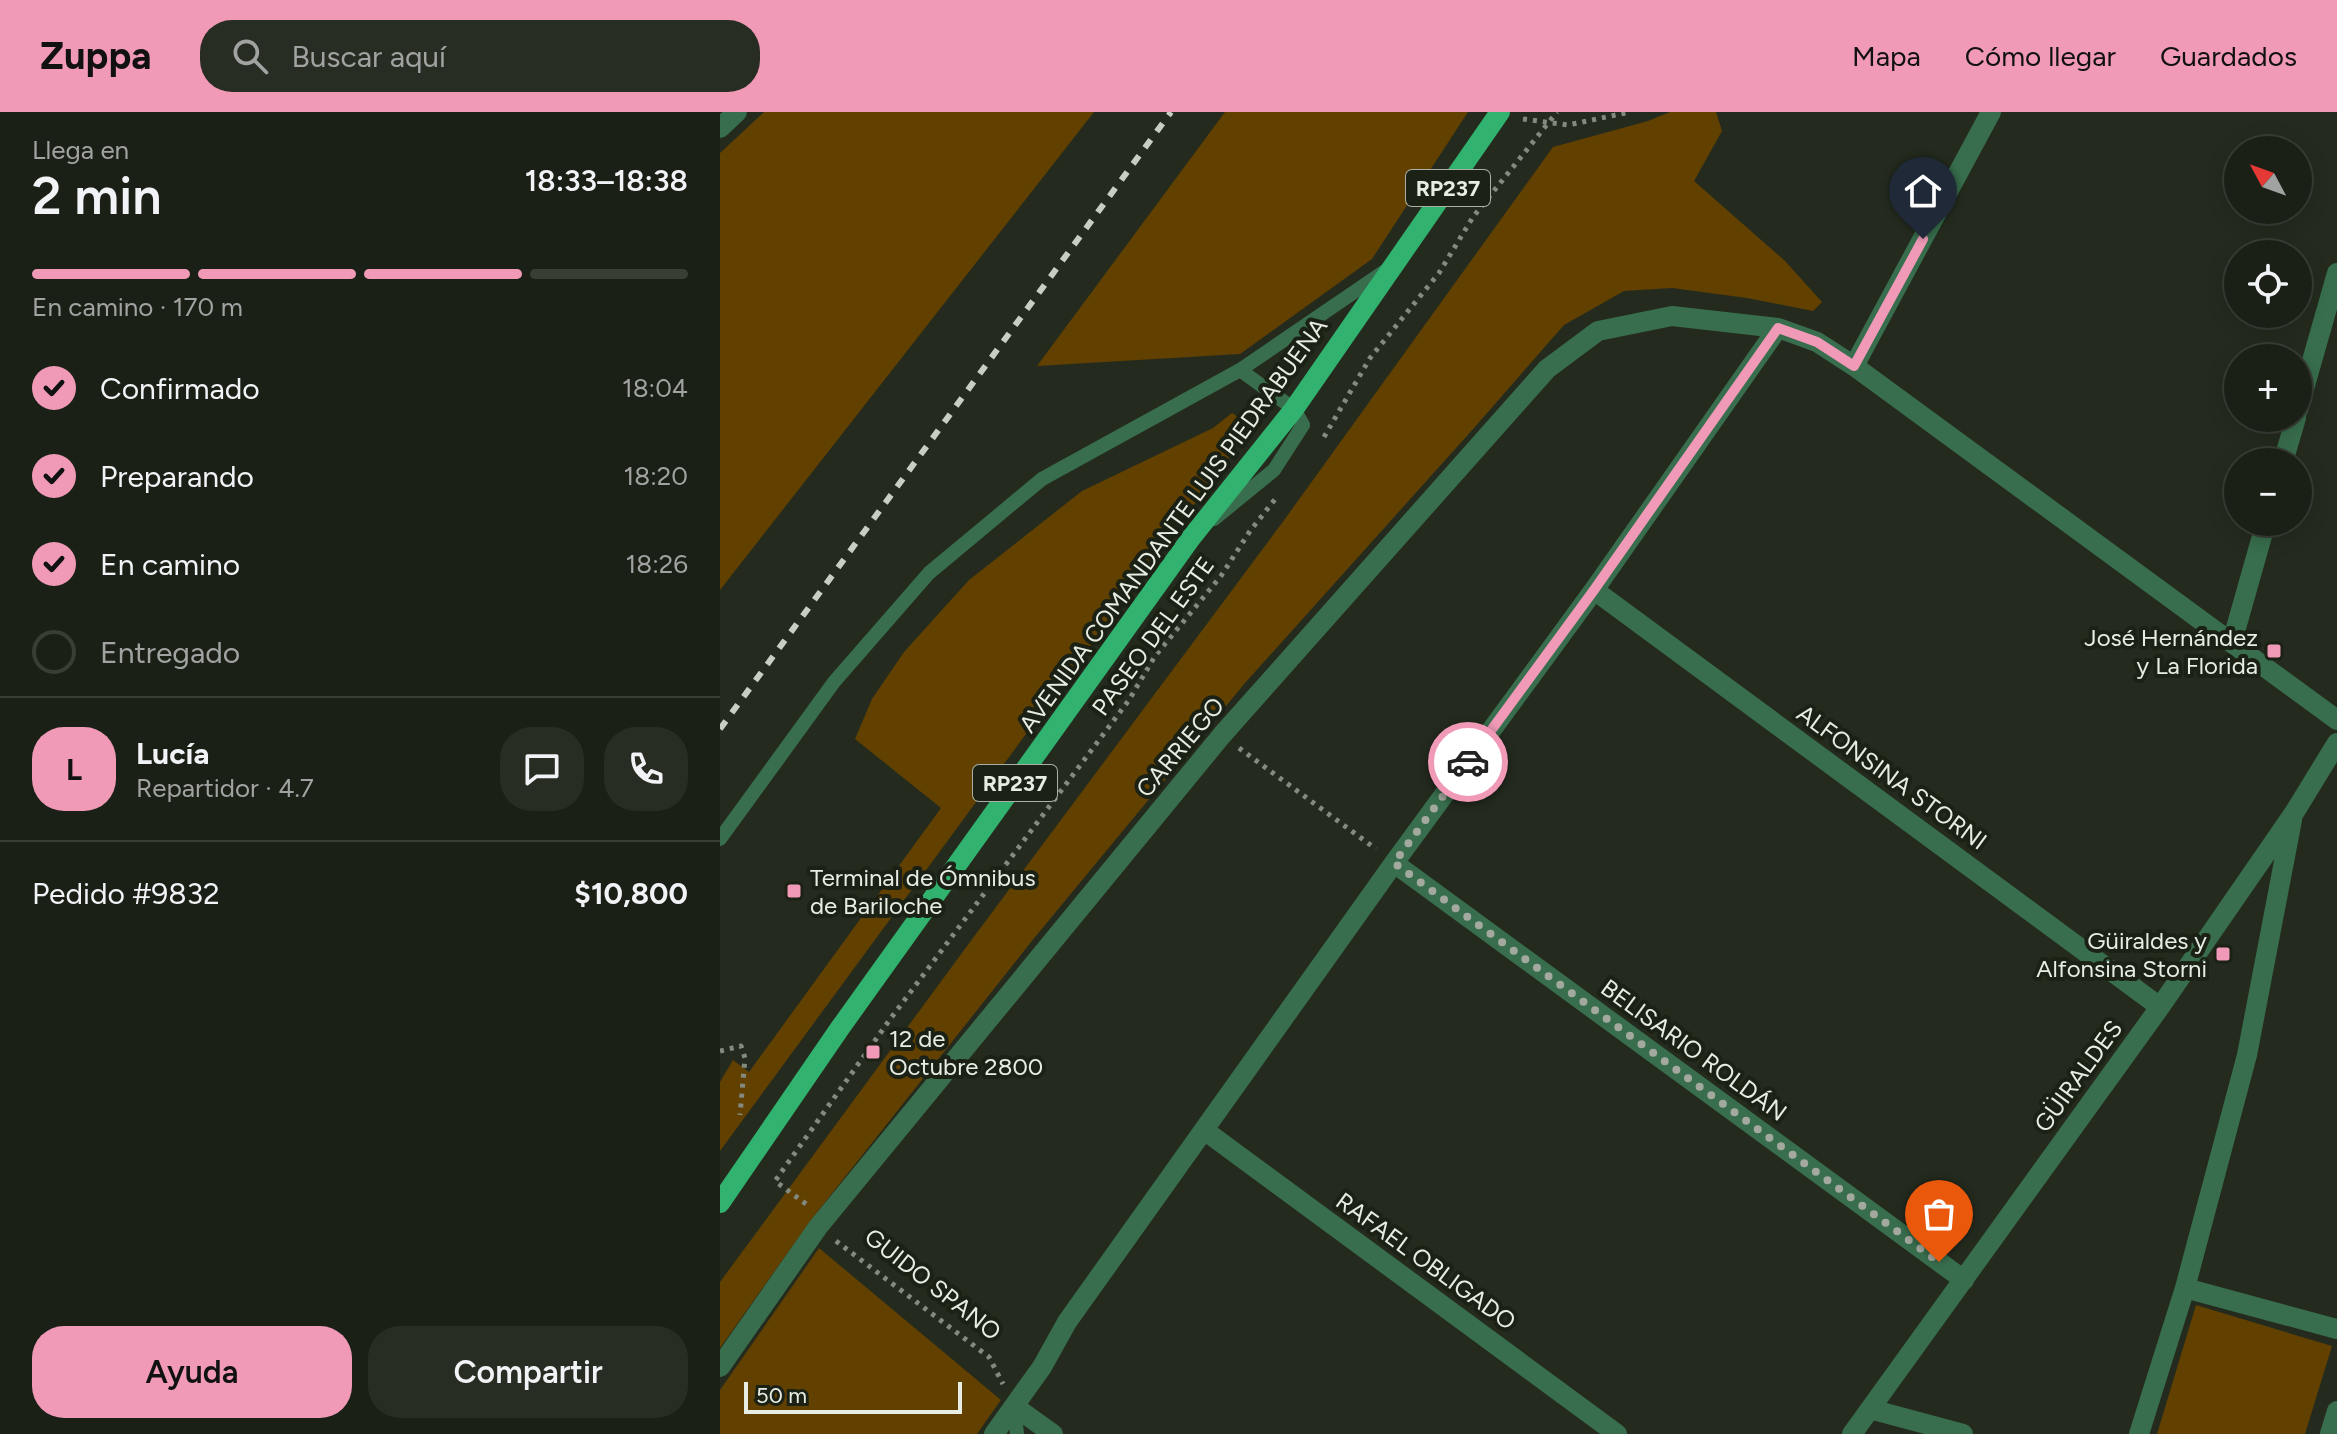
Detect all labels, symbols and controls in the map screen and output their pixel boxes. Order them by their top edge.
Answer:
search box [200,20,760,92]
text: Zuppa [40,33,152,79]
icon: search [228,34,272,78]
text: Buscar aquí [292,38,446,75]
text: Mapa [1852,39,1921,73]
text: Cómo llegar [1965,39,2116,73]
text: Guardados [2160,39,2297,73]
text: Llega en [32,134,129,166]
north arrow [2224,136,2312,224]
map controls [2224,136,2312,536]
pin [1889,157,1957,239]
text: 18:33–18:38 [525,162,688,199]
text: 2 min [32,165,161,227]
icon: home [1901,169,1945,213]
road number: RP237 [1406,170,1490,206]
button: locate [2224,240,2312,328]
text: En camino · 170 m [32,291,243,323]
street label: AVENIDA COMANDANTE LUIS PIEDRABUENA [1013,311,1334,738]
button: + [2224,344,2312,432]
icon: check [32,366,76,410]
text: Confirmado [100,370,260,407]
text: 18:04 [622,372,688,404]
button: − [2224,448,2312,536]
icon: check [32,454,76,498]
text: Preparando [100,458,254,495]
text: 18:20 [624,460,688,492]
icon: check [32,542,76,586]
text: En camino [100,546,240,583]
text: 18:26 [625,548,688,580]
street label: PASEO DEL ESTE [1086,551,1220,721]
place label: José Hernández y La Florida [2084,623,2258,680]
text: Entregado [100,634,240,671]
marker: José Hernández y La Florida [2265,642,2283,660]
street label: CARRIEGO [1130,691,1230,803]
street label: ALFONSINA STORNI [1791,698,1993,856]
courier [1428,722,1508,802]
button: chat [500,727,584,811]
button: phone [604,727,688,811]
text: Lucía [136,735,209,772]
icon: car [1446,740,1490,784]
text: L [66,751,82,788]
road number: RP237 [973,765,1057,801]
text: Repartidor · 4.7 [136,772,314,804]
place label: Terminal de Ómnibus de Bariloche [810,863,1036,920]
text: Pedido #9832 [32,875,220,912]
text: $10,800 [574,875,688,912]
marker: Terminal de Ómnibus de Bariloche [785,882,803,900]
place label: Güiraldes y Alfonsina Storni [2036,926,2207,983]
marker: Güiraldes y Alfonsina Storni [2214,945,2232,963]
street label: BELISARIO ROLDÁN [1596,973,1792,1127]
street label: GÜIRALDES [2028,1014,2128,1138]
place label: 12 de Octubre 2800 [889,1024,1043,1081]
marker: 12 de Octubre 2800 [864,1043,882,1061]
pin [1905,1180,1973,1262]
street label: RAFAEL OBLIGADO [1331,1186,1521,1336]
icon: bag [1917,1192,1961,1236]
street label: GUIDO SPANO [859,1222,1007,1346]
button: Ayuda [32,1326,352,1418]
button: Compartir [368,1326,688,1418]
scale bar [744,1378,962,1414]
text: 50 m [756,1382,807,1409]

